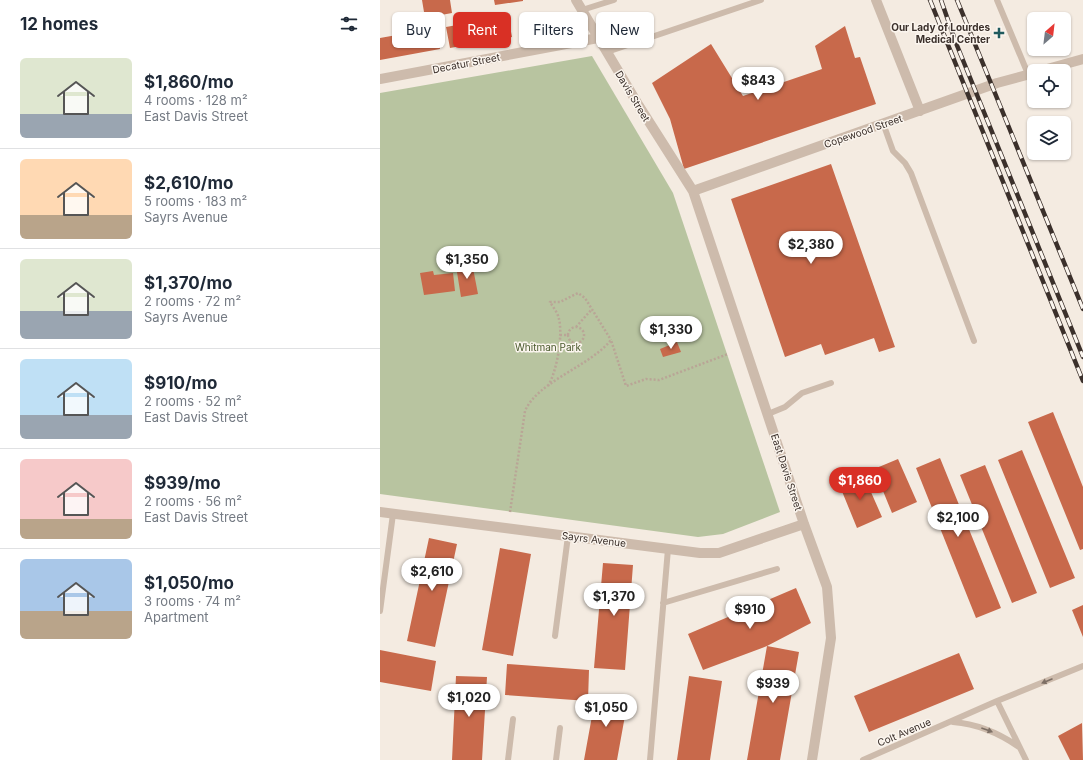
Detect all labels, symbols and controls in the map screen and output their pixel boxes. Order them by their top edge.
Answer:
chip: Buy [392,12,445,48]
chip: Rent [453,12,511,48]
chip: Filters [519,12,588,48]
chip: New [596,12,654,48]
north arrow [1027,12,1071,56]
map controls [1027,12,1071,160]
icon: filters [338,13,360,35]
text: 12 homes [20,14,98,34]
place label: Our Lady of Lourdes Medical Center [891,21,990,45]
marker: Our Lady of Lourdes Medical Center [993,27,1005,39]
street label: Decatur Street [431,50,501,75]
button: locate [1027,64,1071,108]
pin: $843 [734,67,782,101]
street label: Davis Street [613,68,653,124]
text: $1,860/mo [144,72,234,92]
text: $843 [741,72,775,88]
icon: home [52,74,100,122]
text: 4 rooms · 128 m² [144,92,248,108]
text: East Davis Street [144,108,248,124]
street label: Copewood Street [822,112,905,150]
button: layers [1027,116,1071,160]
text: $2,610/mo [144,173,233,193]
icon: home [52,175,100,223]
text: 5 rooms · 183 m² [144,193,247,209]
text: Sayrs Avenue [144,209,228,225]
pin: $2,380 [778,231,844,265]
text: $2,380 [788,236,834,252]
pin: $1,350 [434,246,500,280]
text: $1,350 [445,251,489,267]
text: $1,370/mo [144,273,232,293]
icon: home [52,275,100,323]
text: 2 rooms · 72 m² [144,293,241,309]
text: Sayrs Avenue [144,309,228,325]
pin: $1,330 [638,316,704,350]
text: $1,330 [649,321,693,337]
park label: Whitman Park [515,341,581,353]
text: $910/mo [144,373,218,393]
icon: home [52,375,100,423]
text: 2 rooms · 52 m² [144,393,242,409]
text: East Davis Street [144,409,248,425]
street label: East Davis Street [769,432,805,513]
pin: $1,860 [827,467,893,501]
text: $1,860 [838,472,882,488]
text: $939/mo [144,473,221,493]
icon: home [52,475,100,523]
text: 2 rooms · 56 m² [144,493,242,509]
pin: $2,100 [925,504,991,538]
text: East Davis Street [144,509,248,525]
text: $2,100 [936,509,980,525]
street label: Sayrs Avenue [561,529,627,549]
pin: $2,610 [399,558,465,592]
text: $2,610 [410,563,454,579]
text: $1,050/mo [144,573,234,593]
icon: home [52,575,100,623]
pin: $1,370 [581,583,647,617]
text: $1,370 [593,588,635,604]
text: 3 rooms · 74 m² [144,593,241,609]
pin: $910 [726,596,774,630]
text: $910 [734,601,766,617]
text: Apartment [144,609,209,625]
pin: $939 [749,670,797,704]
text: $939 [756,675,790,691]
one-way arrow [1041,677,1053,684]
pin: $1,020 [436,684,502,718]
text: $1,020 [447,689,491,705]
pin: $1,050 [573,694,639,728]
text: $1,050 [584,699,628,715]
street label: Colt Avenue [875,715,933,749]
one-way arrow [982,727,994,733]

